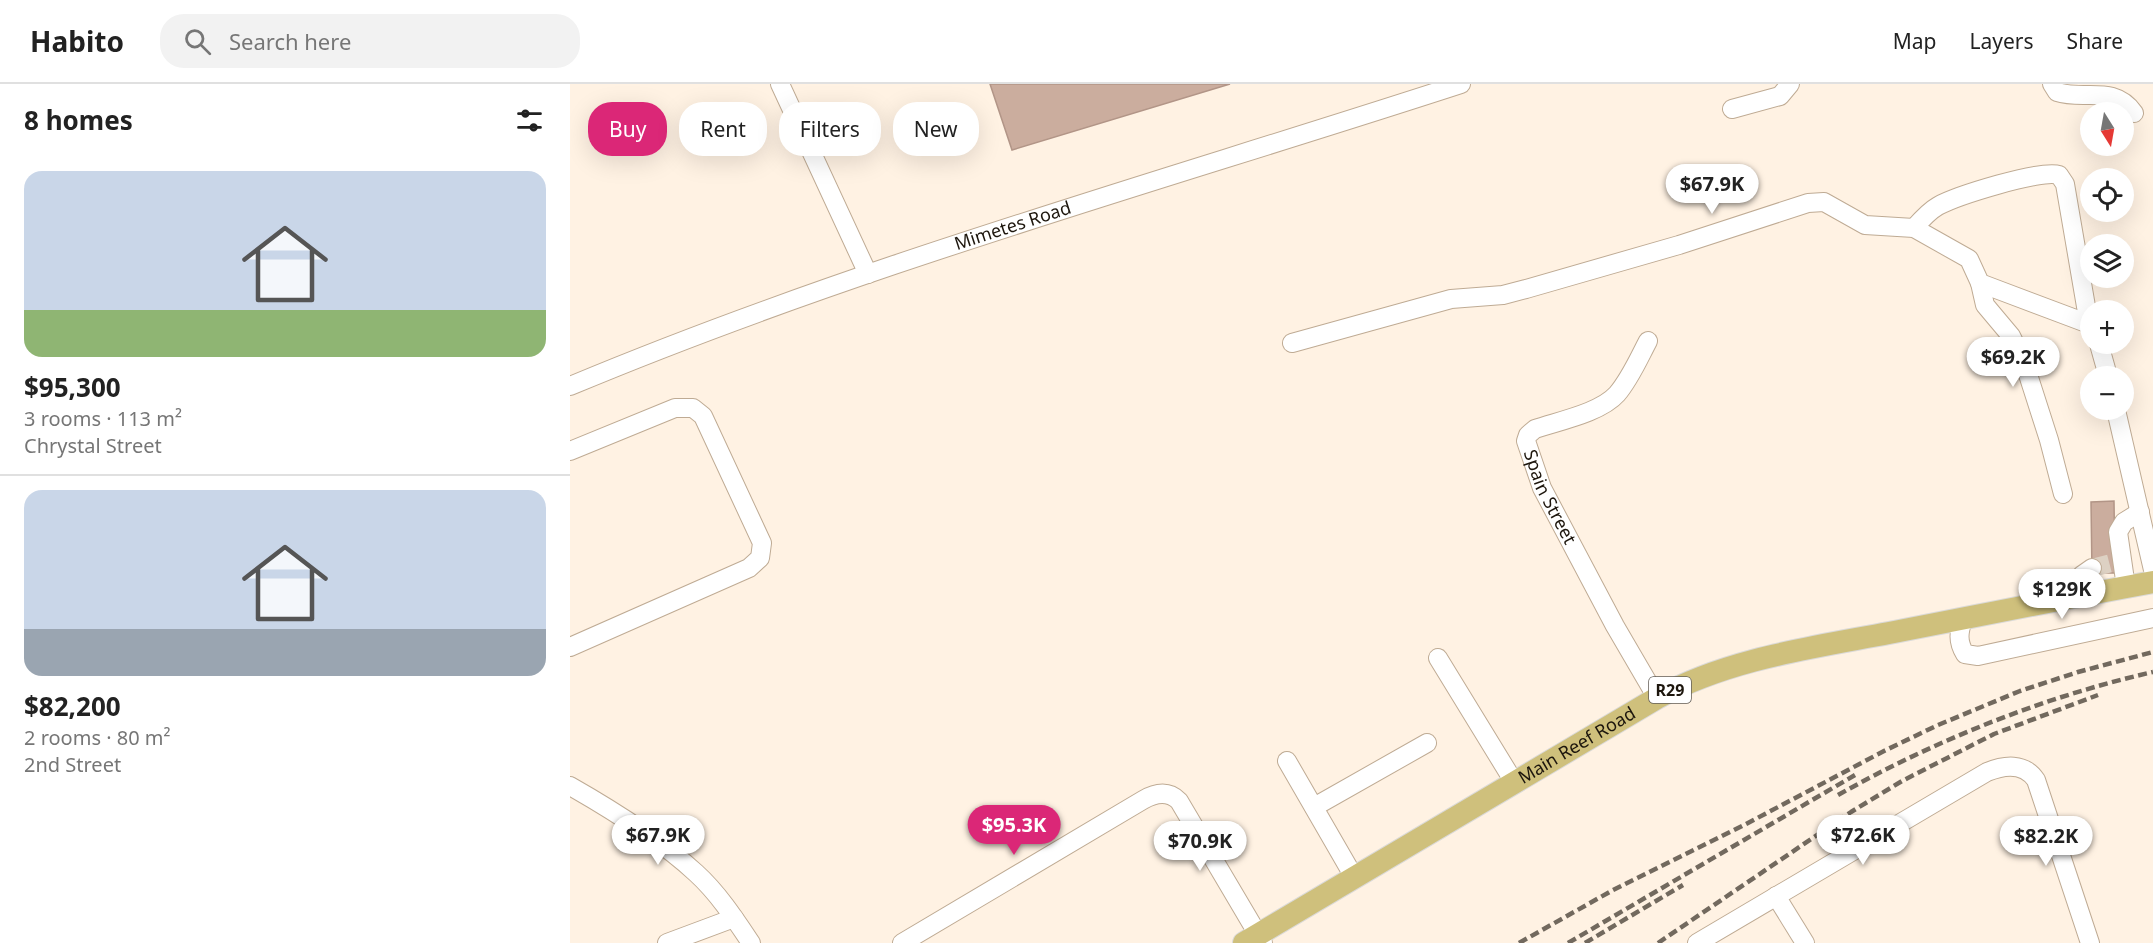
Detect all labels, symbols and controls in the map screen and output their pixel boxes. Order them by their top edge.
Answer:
search box [160,14,580,68]
text: Habito [30,22,124,60]
icon: search [181,25,214,58]
text: Search here [229,26,351,56]
text: Map [1893,27,1937,55]
text: Layers [1970,27,2034,55]
text: Share [2067,27,2123,55]
text: 8 homes [24,102,133,138]
chip: Buy [588,102,667,156]
chip: Rent [679,102,767,156]
chip: Filters [779,102,881,156]
chip: New [893,102,979,156]
north arrow [2080,102,2134,156]
map controls [2080,102,2134,420]
icon: filters [513,104,546,137]
pin: $67.9K [1663,164,1761,215]
button: locate [2080,168,2134,222]
text: $67.9K [1680,170,1744,197]
street label: Mimetes Road [951,195,1074,255]
icon: home [231,210,339,318]
button: layers [2080,234,2134,288]
button: + [2080,300,2134,354]
pin: $69.2K [1964,337,2062,388]
text: $69.2K [1981,343,2045,370]
button: − [2080,366,2134,420]
text: $95,300 [24,369,121,405]
text: 3 rooms · 113 m² [24,405,182,432]
text: Chrystal Street [24,432,162,459]
street label: Spain Street [1519,446,1583,549]
icon: home [231,529,339,637]
pin: $129K [2020,569,2104,620]
text: $129K [2032,575,2092,602]
road number: R29 [1649,677,1691,703]
text: $82,200 [24,688,121,724]
street label: Main Reef Road [1513,701,1639,789]
text: 2 rooms · 80 m² [24,724,171,751]
text: 2nd Street [24,751,121,778]
pin: $95.3K [965,805,1063,856]
text: $95.3K [982,811,1046,838]
pin: $67.9K [609,815,707,866]
pin: $72.6K [1814,815,1912,866]
pin: $82.2K [1997,816,2095,867]
text: $67.9K [626,821,690,848]
pin: $70.9K [1151,821,1249,872]
text: $72.6K [1831,821,1895,848]
text: $82.2K [2014,822,2078,849]
text: $70.9K [1168,827,1232,854]

